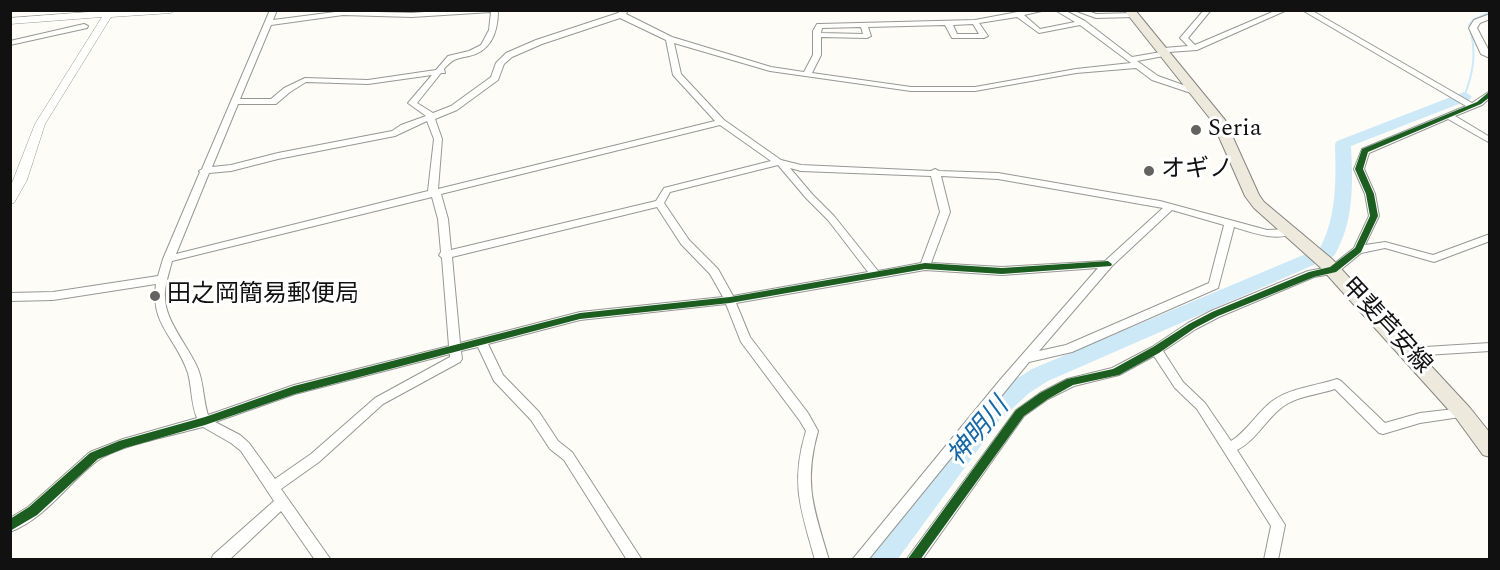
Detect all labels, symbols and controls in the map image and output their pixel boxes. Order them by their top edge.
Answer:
place label: Seria [1208,116,1262,144]
marker: Seria [1189,123,1203,137]
place label: オギノ [1161,157,1233,185]
marker: オギノ [1142,164,1156,178]
street label: 甲斐芦安線 [1334,273,1436,381]
place label: 田之岡簡易郵便局 [167,282,359,310]
marker: 田之岡簡易郵便局 [148,289,162,303]
water label: 神明川 [943,393,1017,473]

